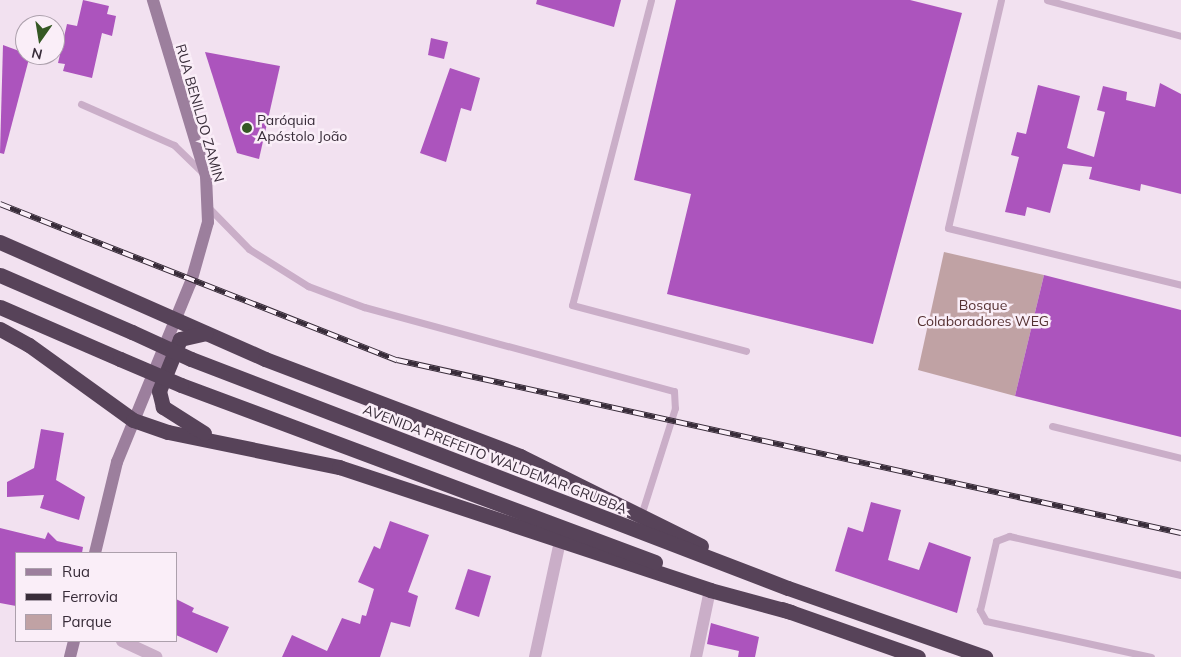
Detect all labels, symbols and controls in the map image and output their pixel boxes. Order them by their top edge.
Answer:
north arrow [15,15,65,65]
street label: RUA BENILDO ZAMIN [172,42,228,184]
text: N [30,44,44,64]
place label: Paróquia Apóstolo João [257,112,347,144]
marker: Paróquia Apóstolo João [241,122,253,134]
park label: Bosque Colaboradores WEG [917,297,1049,330]
street label: AVENIDA PREFEITO WALDEMAR GRUBBA [361,401,629,517]
legend [15,552,178,642]
text: Rua [62,562,90,581]
text: Ferrovia [62,587,118,606]
text: Parque [62,612,112,631]

